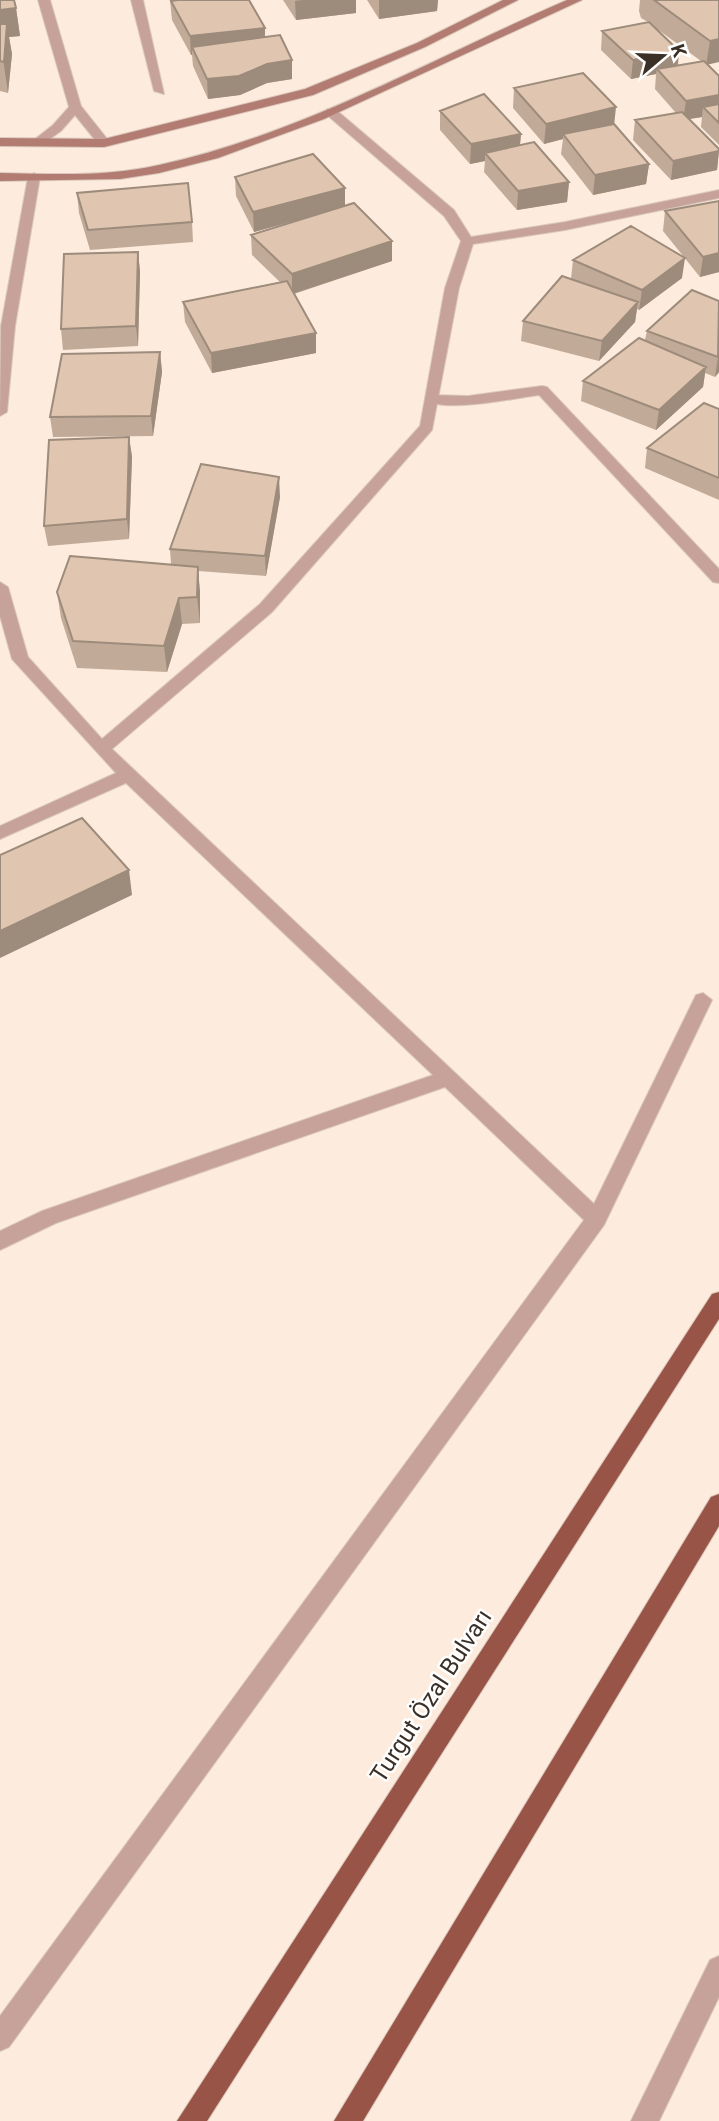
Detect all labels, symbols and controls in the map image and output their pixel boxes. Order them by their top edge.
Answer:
north arrow [628,21,698,91]
text: K [666,41,692,61]
street label: Turgut Özal Bulvarı [365,1604,497,1788]

